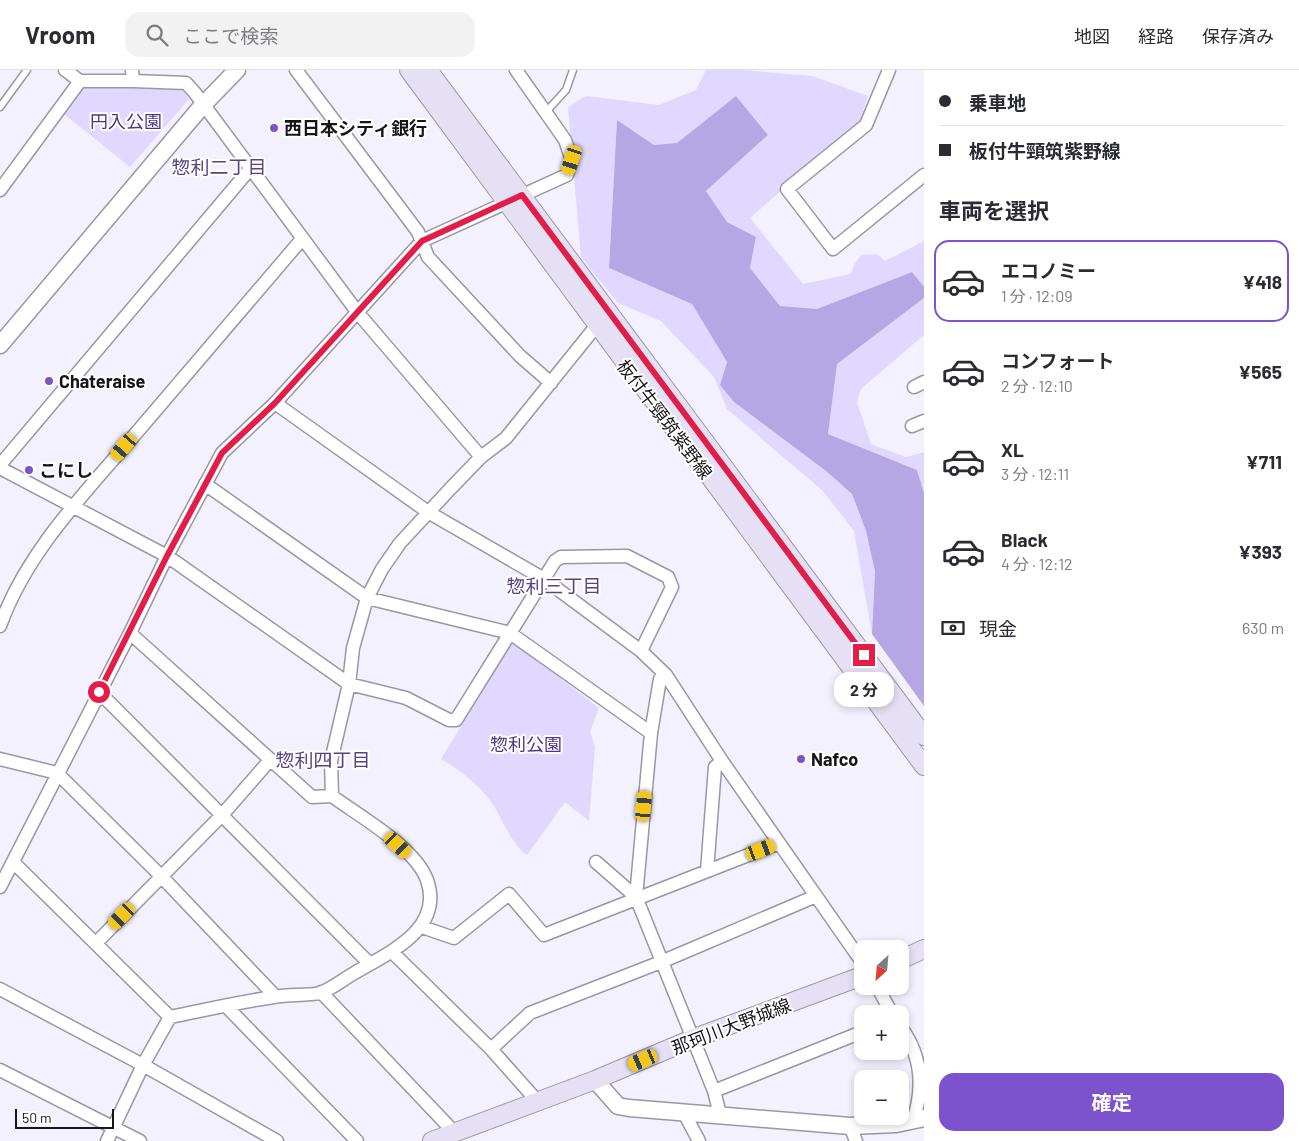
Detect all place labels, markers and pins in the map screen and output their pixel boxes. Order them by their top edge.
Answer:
place label: 西日本シティ銀行 [284,117,427,139]
marker: 西日本シティ銀行 [268,122,280,134]
place label: Chateraise [59,370,146,392]
marker: Chateraise [43,375,55,387]
place label: こにし [39,459,93,481]
marker: こにし [23,464,35,476]
place label: Nafco [811,748,858,770]
marker: Nafco [795,753,807,765]

